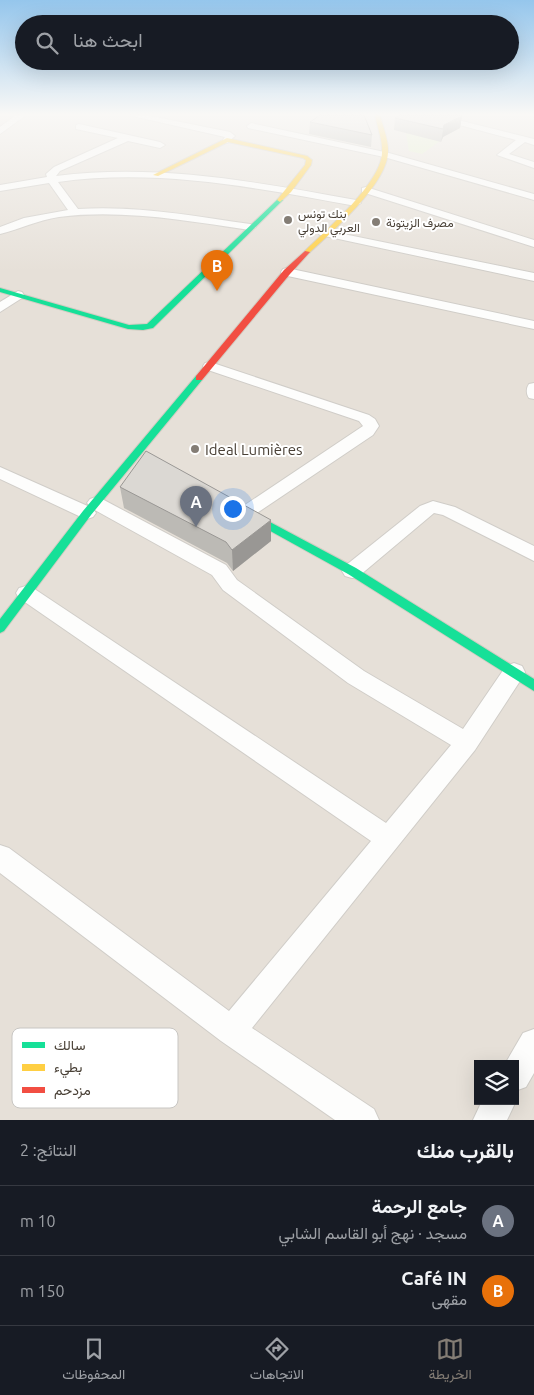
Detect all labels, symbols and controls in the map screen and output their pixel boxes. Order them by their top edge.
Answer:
search box [15,15,519,70]
icon: search [33,29,61,57]
text: ابحث هنا [73,29,143,51]
place label: بنك تونس العربي الدولي [298,207,360,238]
marker: بنك تونس العربي الدولي [282,214,294,226]
marker: مصرف الزيتونة [370,216,382,228]
place label: مصرف الزيتونة [386,216,454,231]
pin: B [201,250,233,291]
place label: Ideal Lumières [205,441,303,458]
marker: Ideal Lumières [189,443,201,455]
pin: A [180,486,212,527]
your location [220,496,246,522]
legend [12,1028,178,1108]
text: سالك [54,1037,85,1053]
text: بطيء [54,1059,82,1079]
map controls [474,1060,519,1105]
button: layers [474,1060,519,1105]
text: مزدحم [54,1082,91,1099]
text: بالقرب منك [417,1138,514,1162]
text: النتائج: 2 [20,1141,77,1159]
text: جامع الرحمة [372,1195,467,1217]
text: 10 m [20,1212,56,1230]
text: A [492,1212,504,1230]
text: مسجد · نهج أبو القاسم الشابي [278,1224,467,1242]
text: Café IN [401,1267,467,1289]
text: 150 m [20,1282,65,1300]
text: B [493,1282,503,1300]
text: مقهى [432,1290,467,1308]
tab: المحفوظات [62,1335,125,1387]
tab: الاتجاهات [250,1335,304,1387]
tab: الخريطة [428,1335,472,1387]

